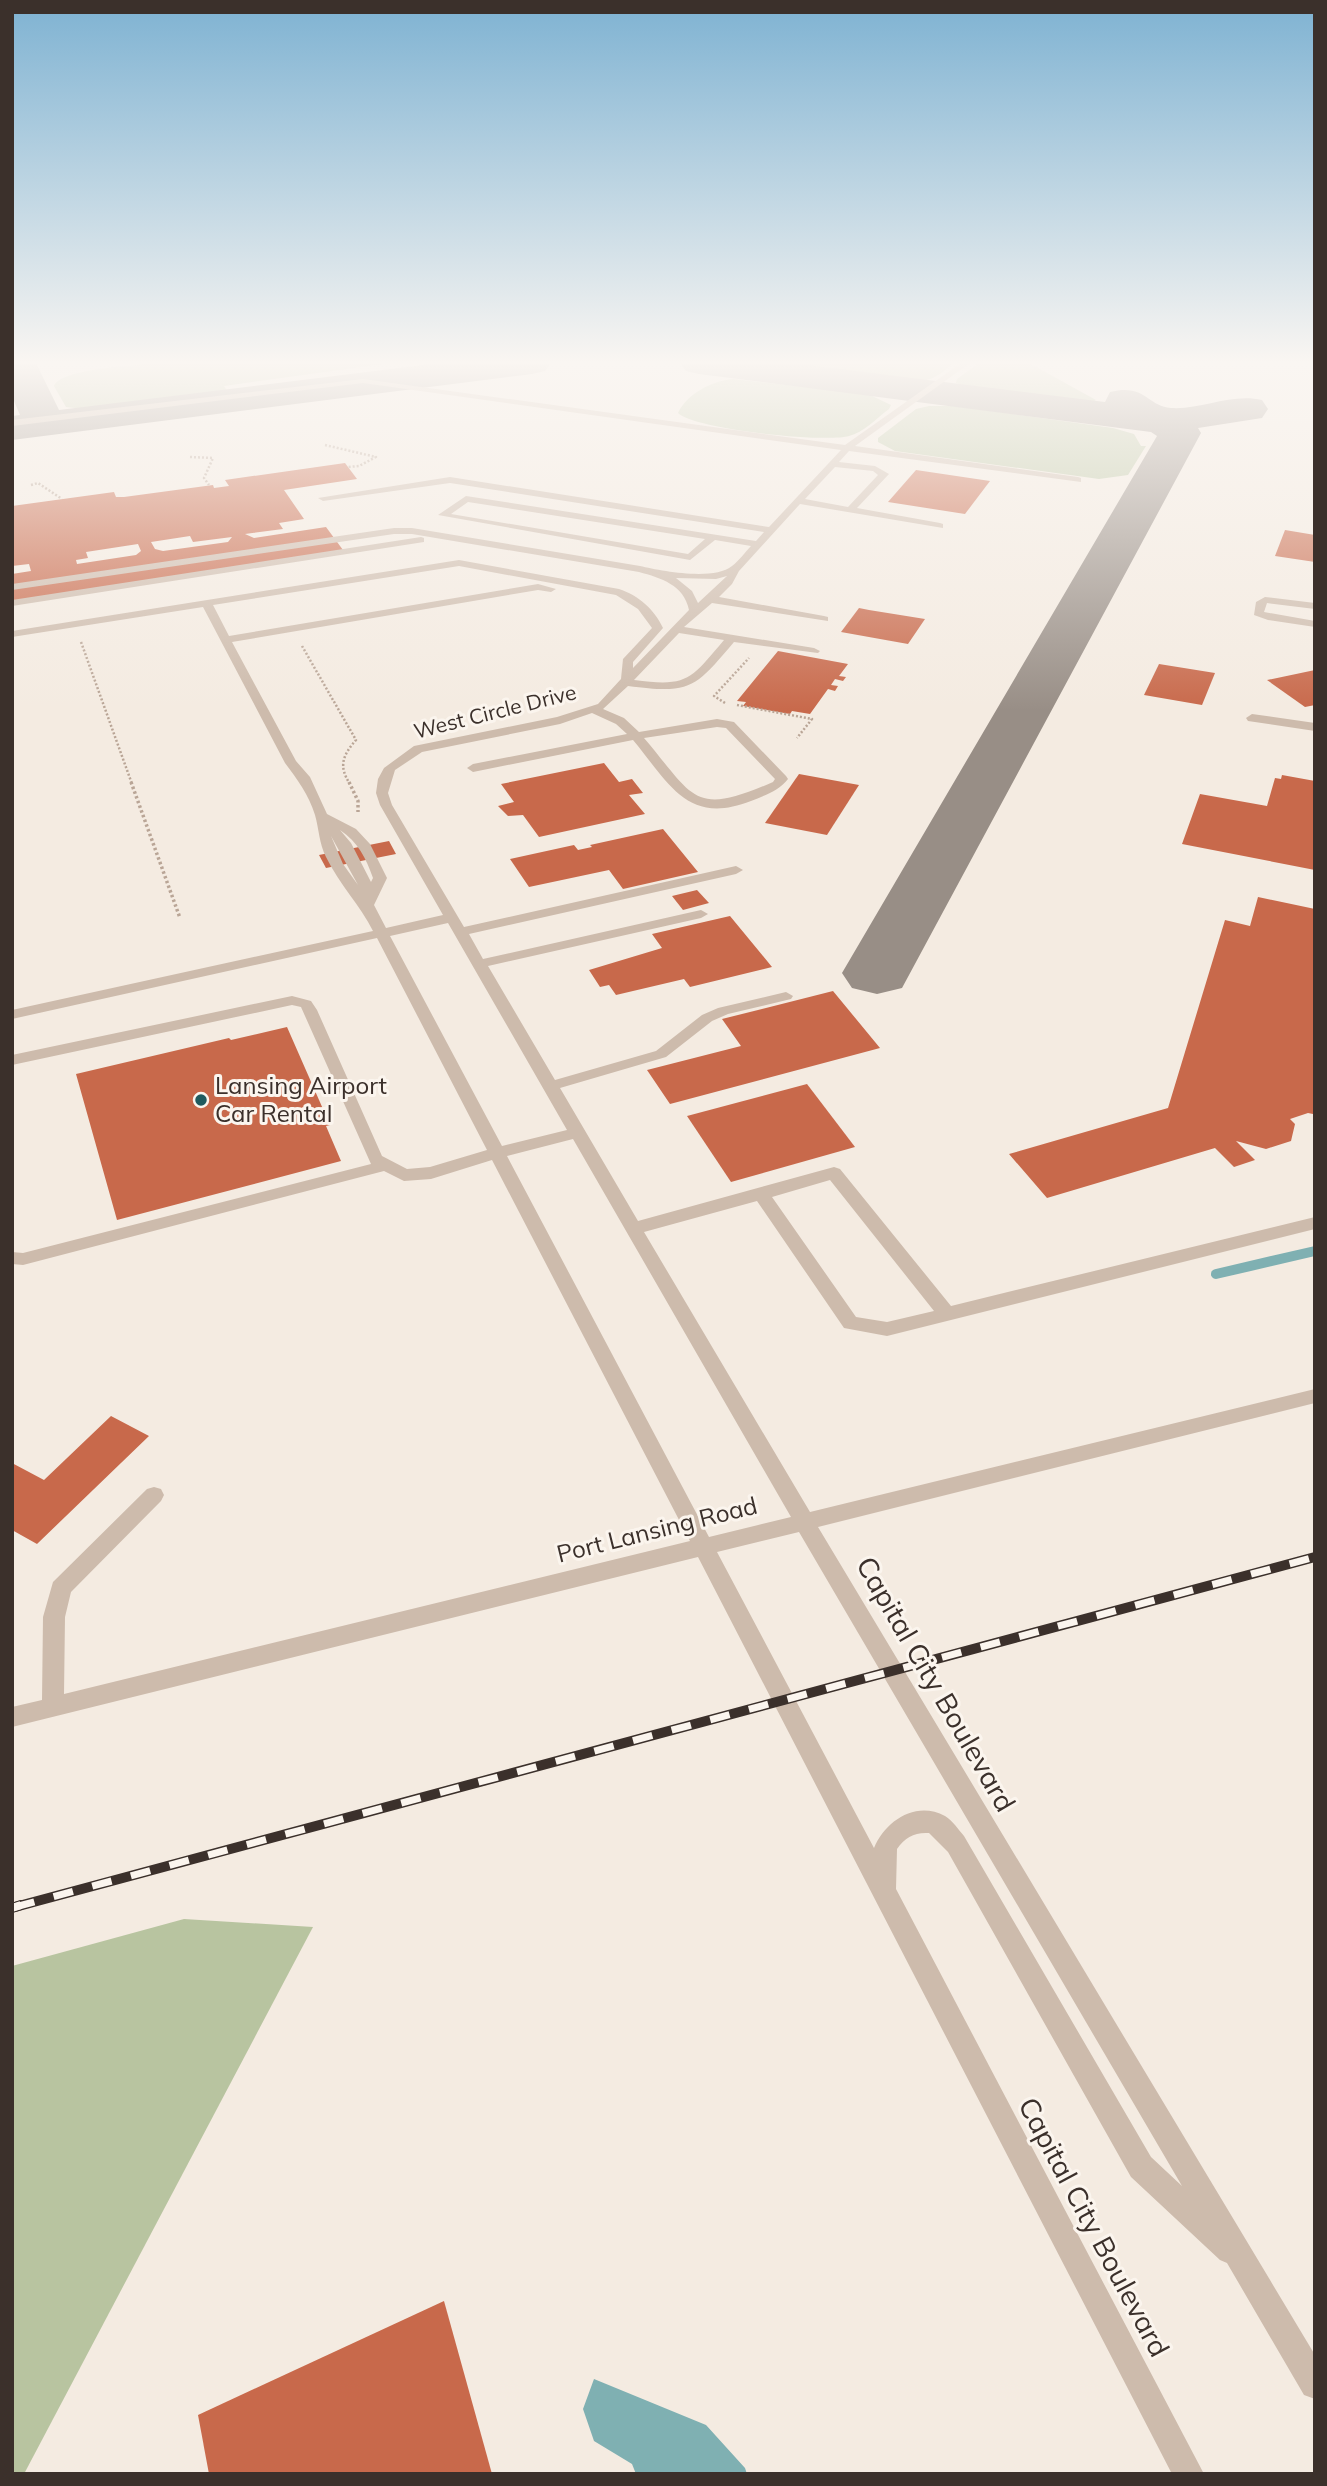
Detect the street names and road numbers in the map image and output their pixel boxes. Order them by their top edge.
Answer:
street label: West Circle Drive [411,678,579,744]
street label: Port Lansing Road [553,1490,760,1568]
street label: Capital City Boulevard [849,1550,1024,1817]
street label: Capital City Boulevard [1011,2091,1178,2362]

